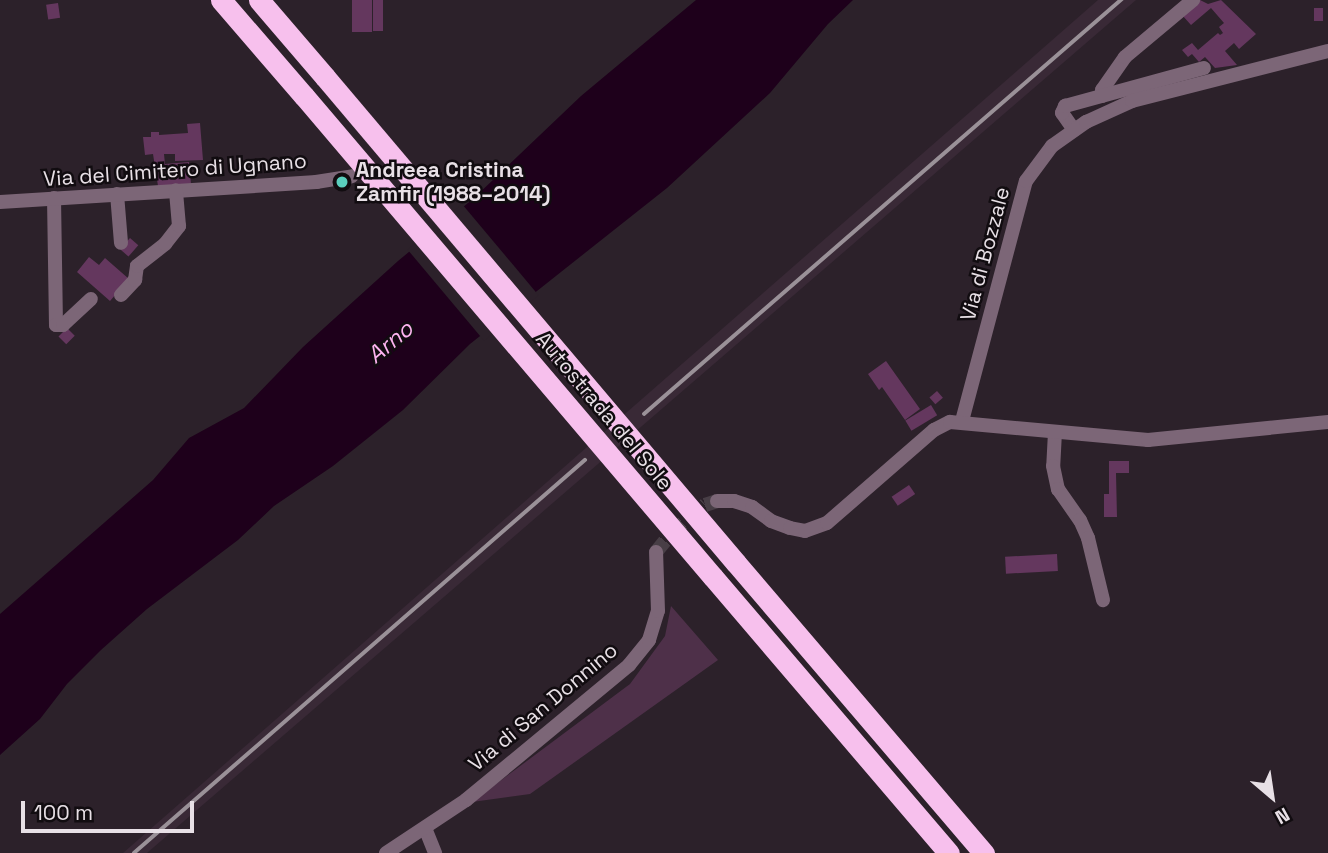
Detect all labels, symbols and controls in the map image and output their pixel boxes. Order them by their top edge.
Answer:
street label: Via del Cimitero di Ugnano [42,148,308,192]
place label: Andreea Cristina Zamfir (1988–2014) [356,157,550,207]
marker: Andreea Cristina Zamfir (1988–2014) [334,174,350,190]
street label: Via di Bozzale [955,184,1015,324]
water label: Arno [361,315,419,369]
street label: Autostrada del Sole [530,327,678,495]
street label: Via di San Donnino [463,637,623,777]
north arrow [1237,762,1307,832]
scale bar [24,786,198,830]
text: 100 m [34,799,93,826]
text: N [1271,802,1294,830]

